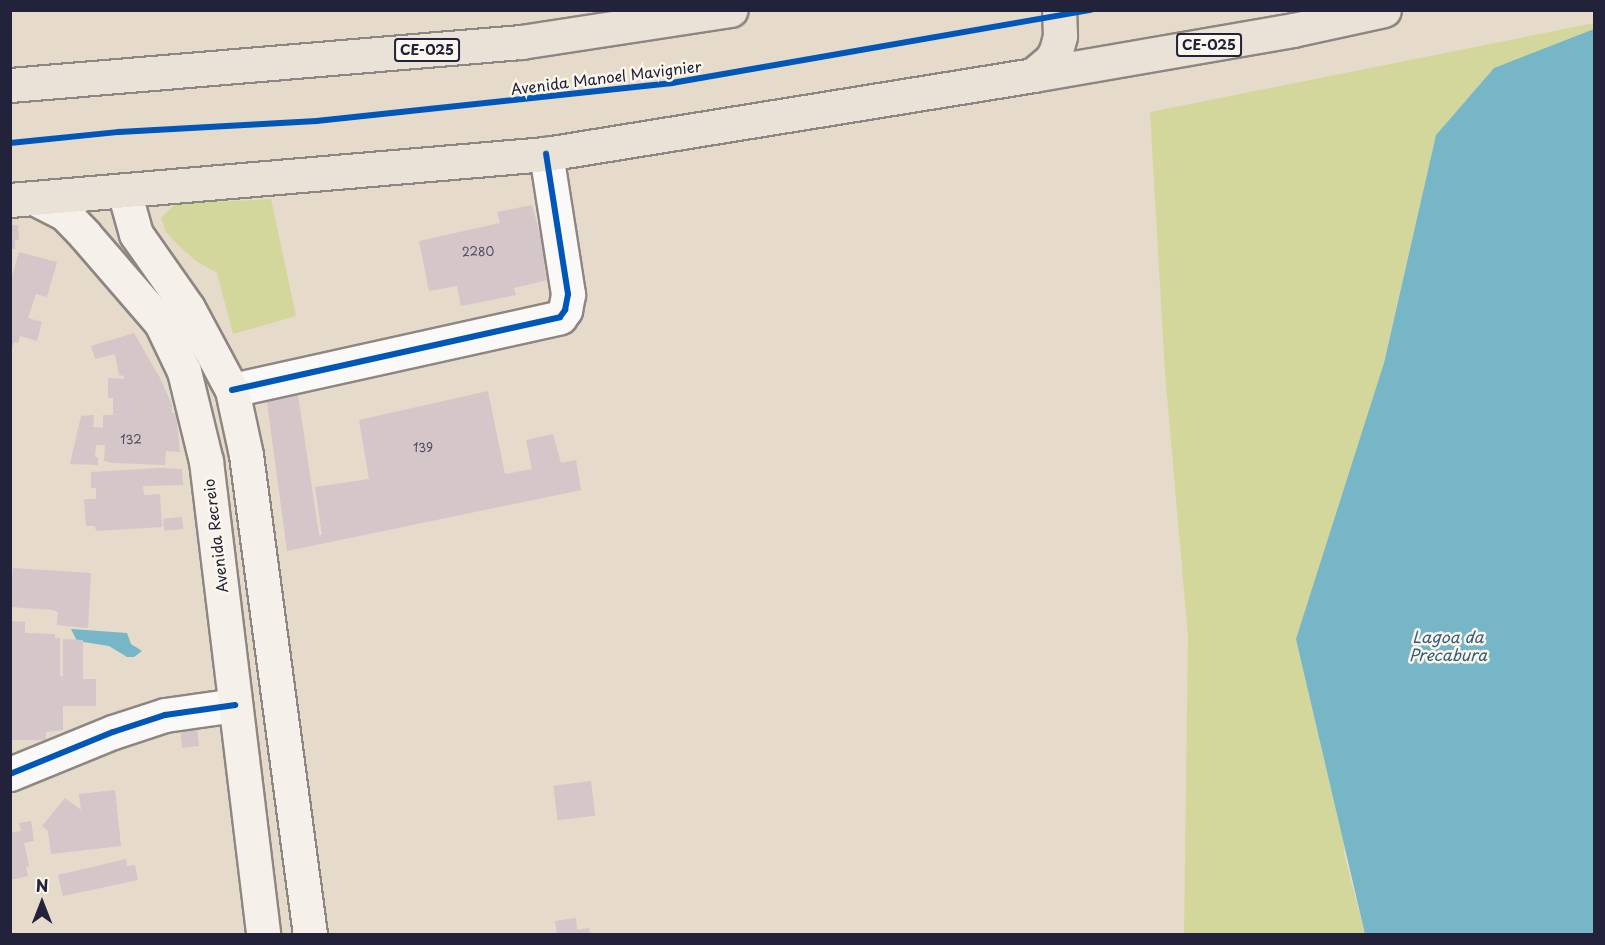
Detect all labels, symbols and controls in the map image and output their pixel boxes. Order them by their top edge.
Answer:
road number: CE-025 [1176,34,1242,56]
road number: CE-025 [394,39,460,61]
street label: Avenida Manoel Mavignier [510,56,702,98]
house number: 2280 [462,245,494,259]
house number: 132 [120,433,142,447]
house number: 139 [413,441,433,455]
street label: Avenida Recreio [199,478,231,594]
water label: Lagoa da Precabura [1409,626,1487,664]
north arrow [12,873,72,933]
text: N [36,873,48,897]

